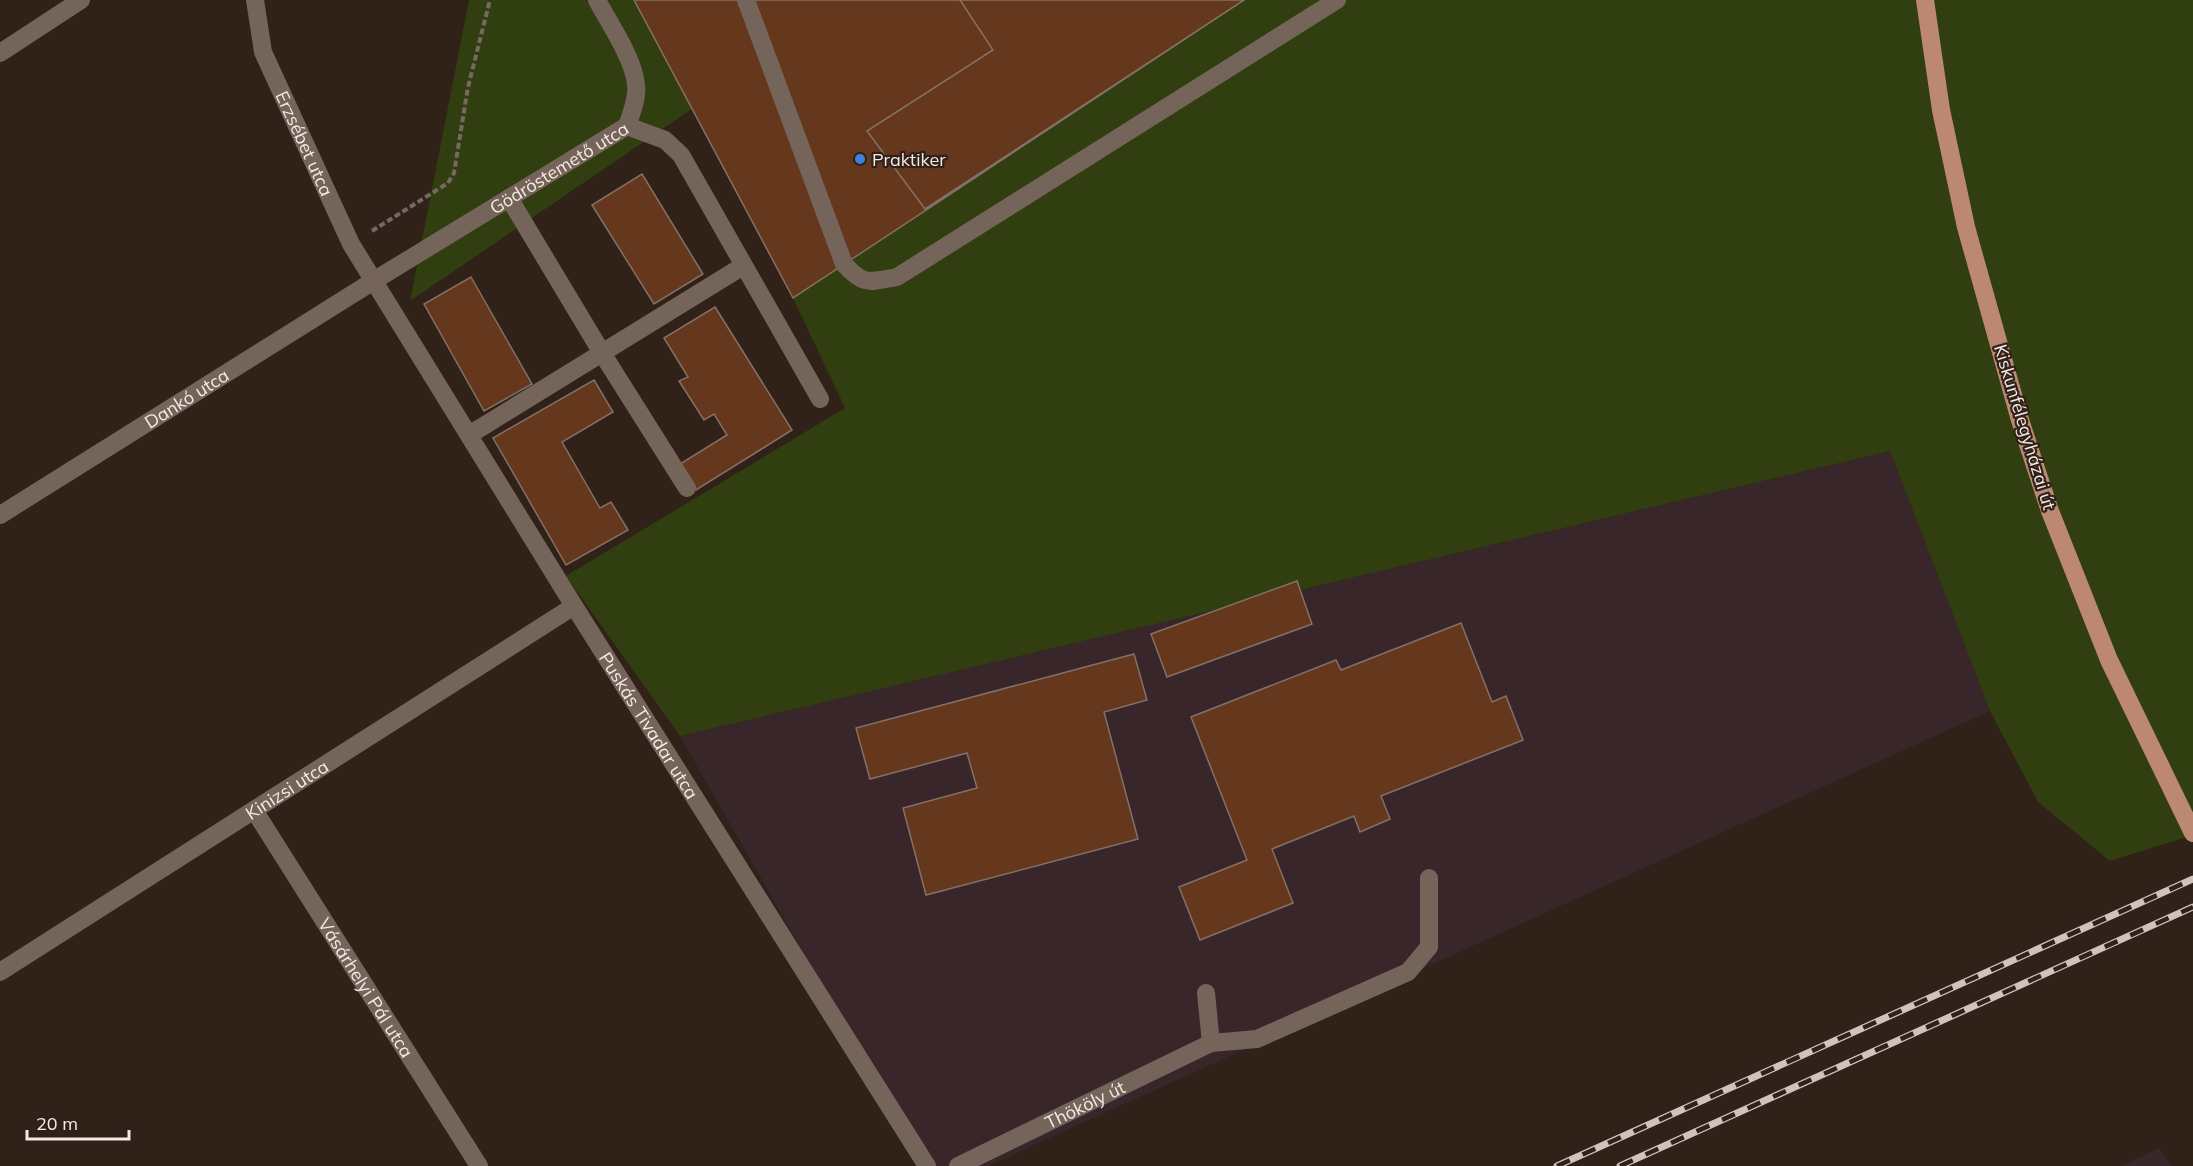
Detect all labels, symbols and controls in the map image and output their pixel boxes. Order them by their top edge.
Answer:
street label: Erzsébet utca [271,87,339,199]
street label: Gödröstemető utca [485,116,633,219]
place label: Praktiker [872,148,946,171]
marker: Praktiker [853,152,867,166]
street label: Kiskunfélegyházai út [1989,341,2061,513]
street label: Dankó utca [140,363,233,433]
street label: Puskás Tivadar utca [594,648,704,803]
street label: Kinizsi utca [241,754,333,824]
street label: Vásárhelyi Pál utca [314,913,419,1062]
street label: Thököly út [1041,1075,1129,1134]
scale bar [27,1103,129,1141]
text: 20 m [36,1112,78,1135]

